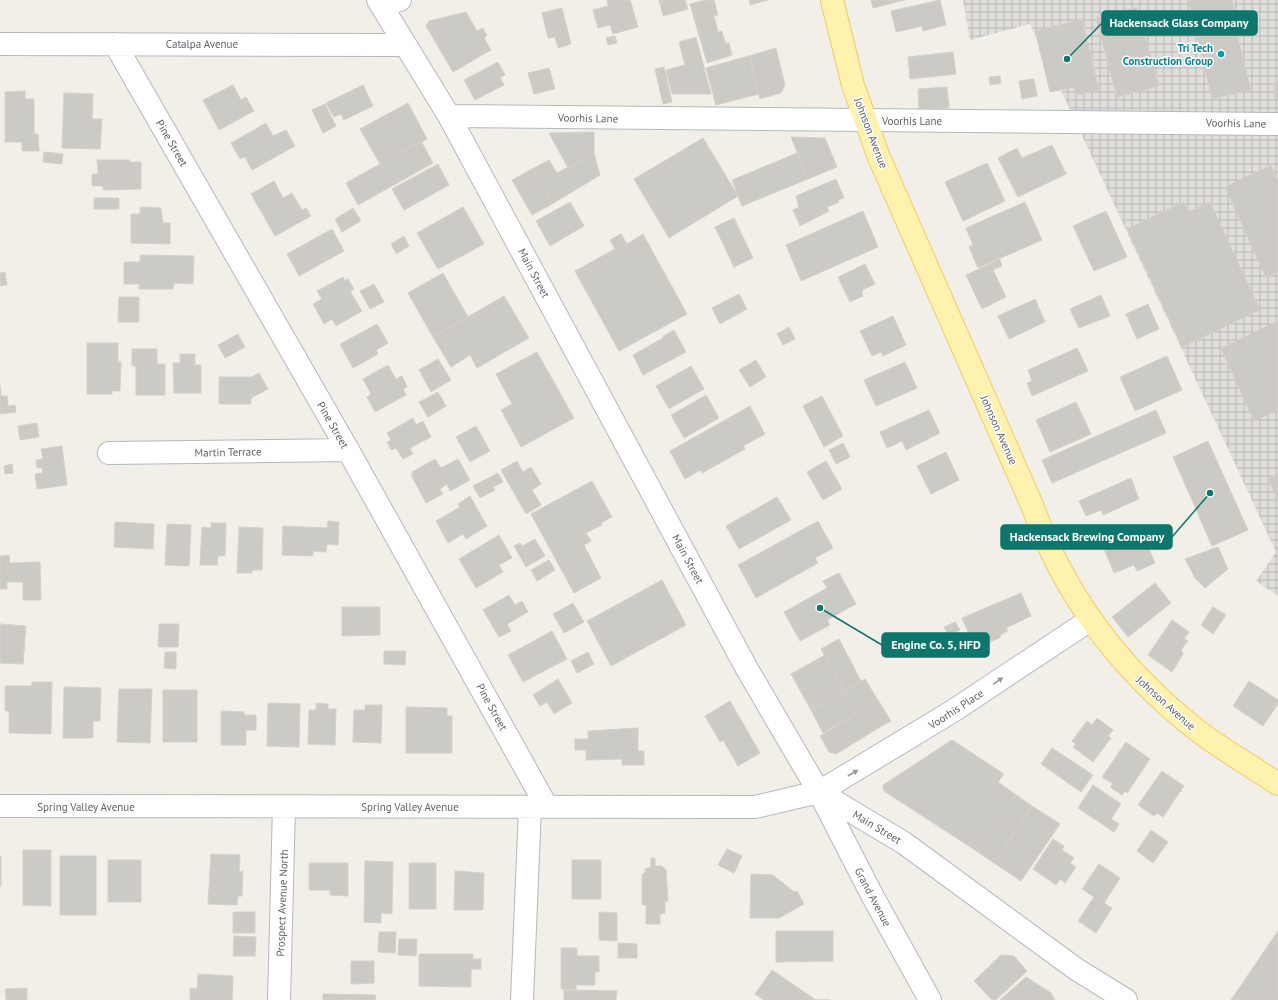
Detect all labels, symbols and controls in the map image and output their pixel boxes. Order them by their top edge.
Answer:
callout: Hackensack Glass Company [1102,11,1257,35]
text: Hackensack Glass Company [1110,15,1249,30]
street label: Catalpa Avenue [166,37,239,51]
place label: Tri Tech Construction Group [1123,41,1213,68]
marker: Tri Tech Construction Group [1216,49,1226,59]
street label: Johnson Avenue [851,95,891,171]
street label: Voorhis Lane [557,110,619,126]
street label: Voorhis Lane [881,114,943,128]
street label: Voorhis Lane [1205,115,1267,131]
street label: Pine Street [153,117,191,169]
street label: Main Street [515,246,553,300]
street label: Johnson Avenue [977,392,1021,467]
street label: Pine Street [314,399,352,451]
street label: Martin Terrace [194,444,262,460]
callout: Hackensack Brewing Company [1001,525,1172,549]
text: Hackensack Brewing Company [1010,529,1164,544]
street label: Main Street [669,532,707,586]
callout: Engine Co. 5, HFD [882,633,989,657]
text: Engine Co. 5, HFD [891,637,981,652]
street label: Johnson Avenue [1133,672,1199,733]
one-way arrow [993,677,1003,685]
street label: Pine Street [473,681,511,733]
street label: Voorhis Place [925,686,986,733]
one-way arrow [847,770,859,777]
street label: Spring Valley Avenue [37,800,135,814]
street label: Spring Valley Avenue [361,800,459,814]
street label: Main Street [850,807,904,847]
street label: Prospect Avenue North [273,849,291,957]
street label: Grand Avenue [852,865,895,929]

